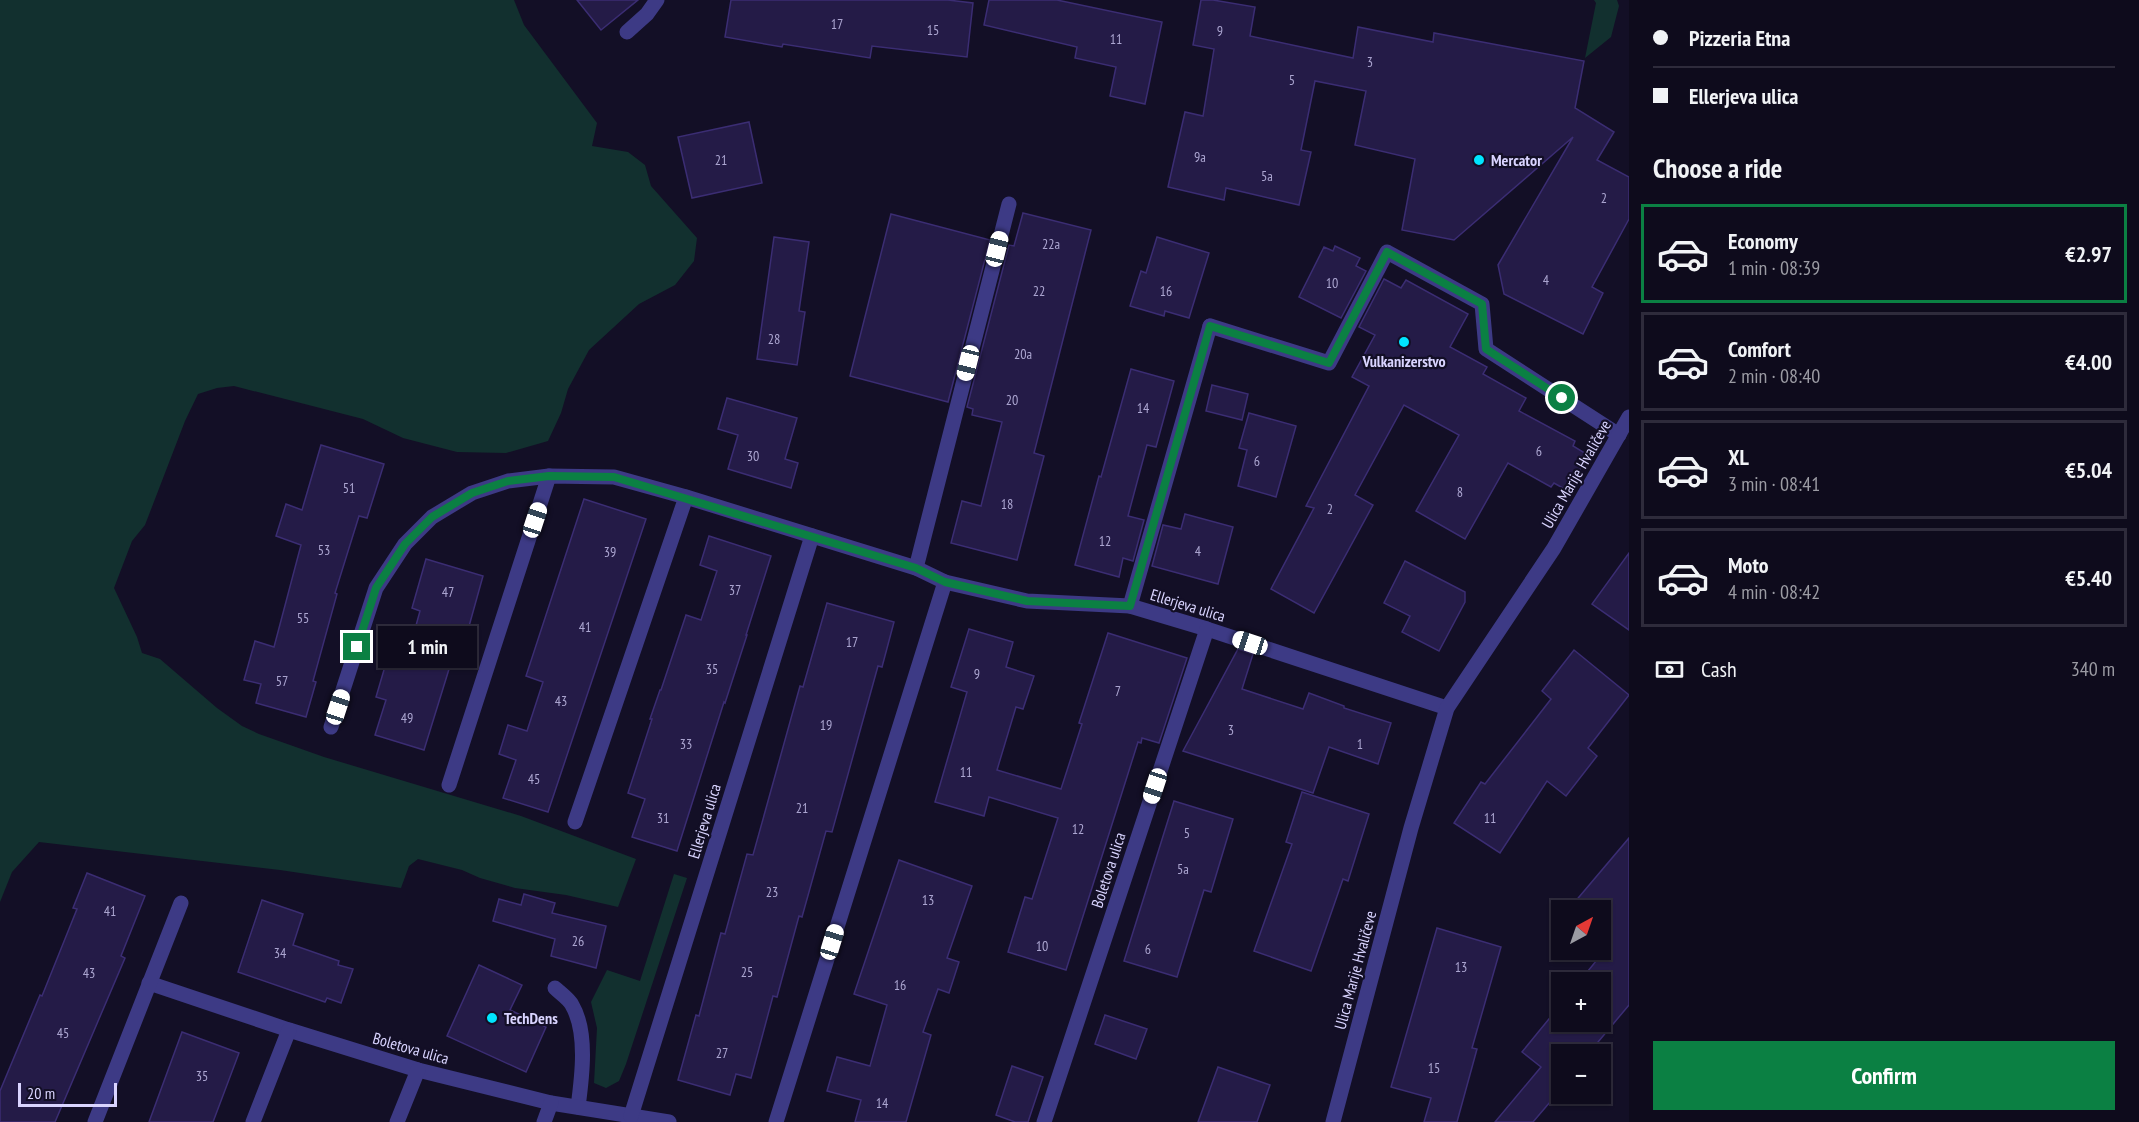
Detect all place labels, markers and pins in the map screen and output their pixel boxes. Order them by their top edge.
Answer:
place label: Mercator [1491,150,1542,170]
marker: Mercator [1472,153,1486,167]
marker: Vulkanizerstvo [1397,335,1411,349]
place label: Vulkanizerstvo [1361,351,1446,371]
place label: TechDens [504,1008,558,1028]
marker: TechDens [485,1011,499,1025]

